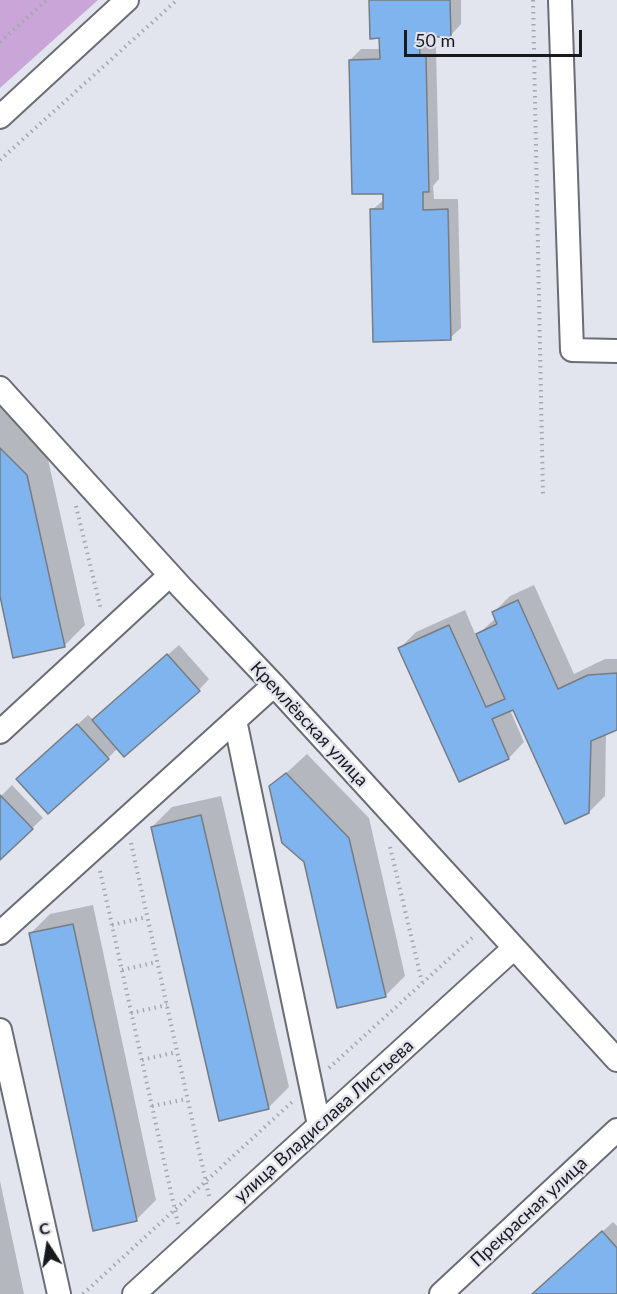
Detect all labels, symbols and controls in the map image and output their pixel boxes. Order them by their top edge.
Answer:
scale bar [407,18,586,56]
text: 50 m [415,29,455,51]
street label: Кремлёвская улица [246,657,372,791]
street label: улица Владислава Листьева [230,1035,418,1207]
street label: Прекрасная улица [466,1152,592,1272]
north arrow [18,1216,78,1276]
text: С [37,1218,51,1238]

